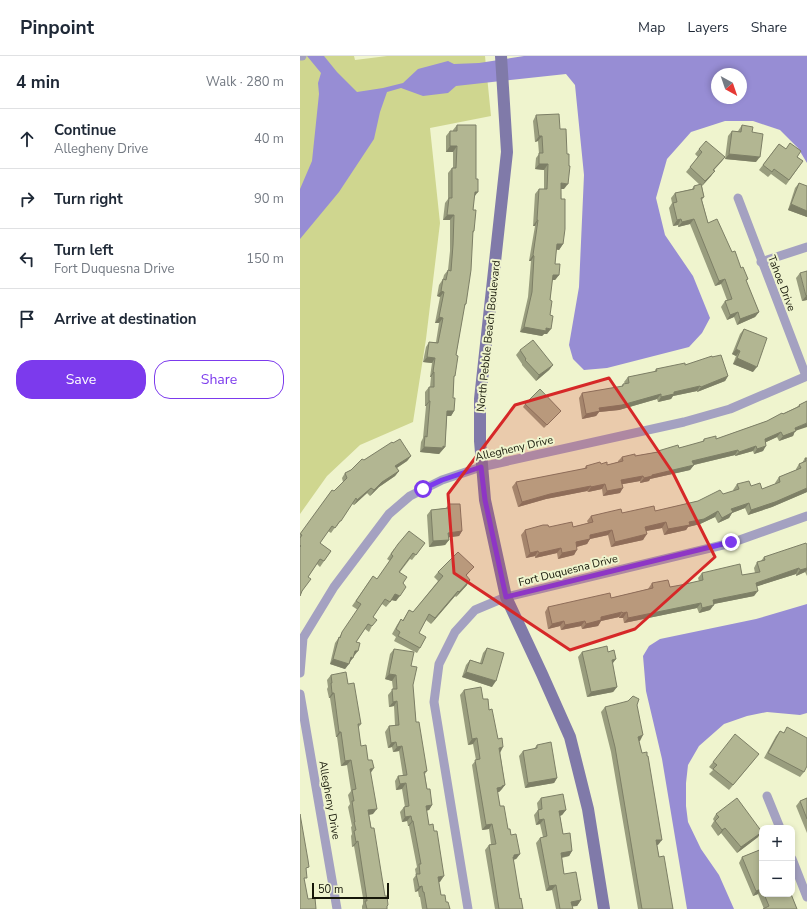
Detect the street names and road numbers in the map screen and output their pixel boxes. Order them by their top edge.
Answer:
street label: Tahoe Drive [764,253,799,313]
street label: North Pebble Beach Boulevard [473,260,504,413]
street label: Allegheny Drive [474,432,555,465]
street label: Fort Duquesna Drive [517,551,620,590]
street label: Allegheny Drive [315,760,344,841]

